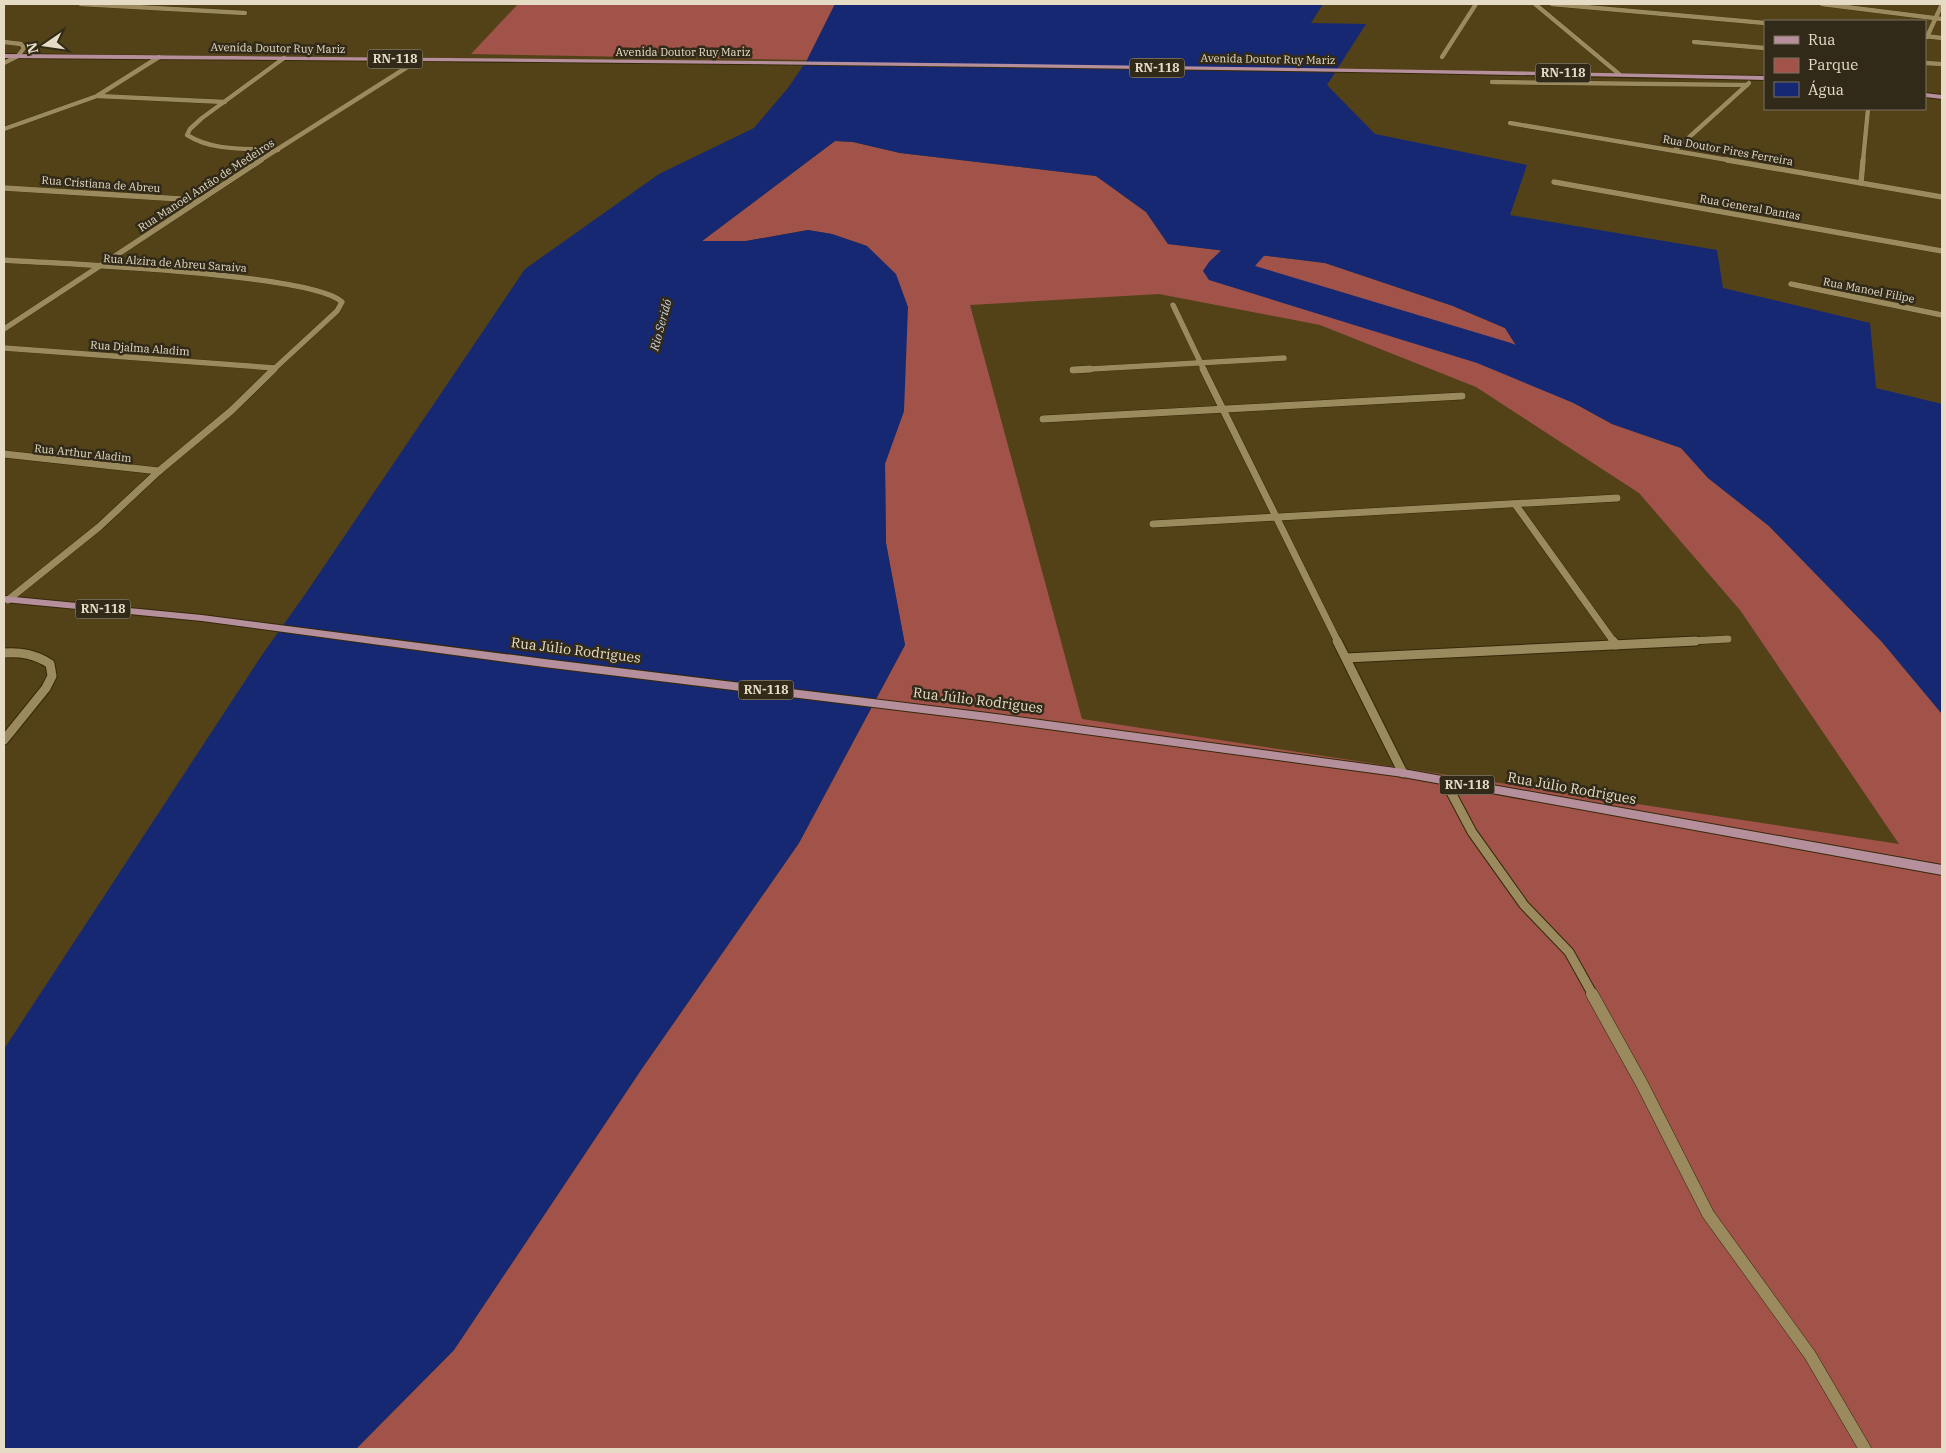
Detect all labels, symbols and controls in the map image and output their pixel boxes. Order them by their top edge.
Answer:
north arrow [20,20,70,70]
legend [1764,20,1926,110]
text: Rua [1808,30,1835,49]
street label: Avenida Doutor Ruy Mariz [210,40,346,56]
text: N [22,41,42,55]
street label: Avenida Doutor Ruy Mariz [615,45,751,59]
road number: RN-118 [368,50,422,68]
street label: Avenida Doutor Ruy Mariz [1200,51,1336,67]
text: Parque [1808,55,1858,74]
road number: RN-118 [1130,58,1184,78]
road number: RN-118 [1536,64,1590,82]
text: Água [1808,80,1844,99]
street label: Rua Doutor Pires Ferreira [1662,132,1794,168]
street label: Rua Manoel Antão de Medeiros [135,136,277,234]
street label: Rua Cristiana de Abreu [41,173,161,195]
street label: Rua General Dantas [1698,191,1802,223]
street label: Rua Alzira de Abreu Saraiva [103,251,247,275]
street label: Rua Manoel Filipe [1822,274,1916,306]
water label: Rio Seridó [646,297,675,353]
street label: Rua Djalma Aladim [90,338,191,358]
street label: Rua Arthur Aladim [34,441,133,465]
road number: RN-118 [76,600,130,618]
street label: Rua Júlio Rodrigues [510,633,642,667]
road number: RN-118 [738,680,794,700]
street label: Rua Júlio Rodrigues [912,683,1044,717]
street label: Rua Júlio Rodrigues [1506,768,1638,808]
road number: RN-118 [1440,776,1494,794]

